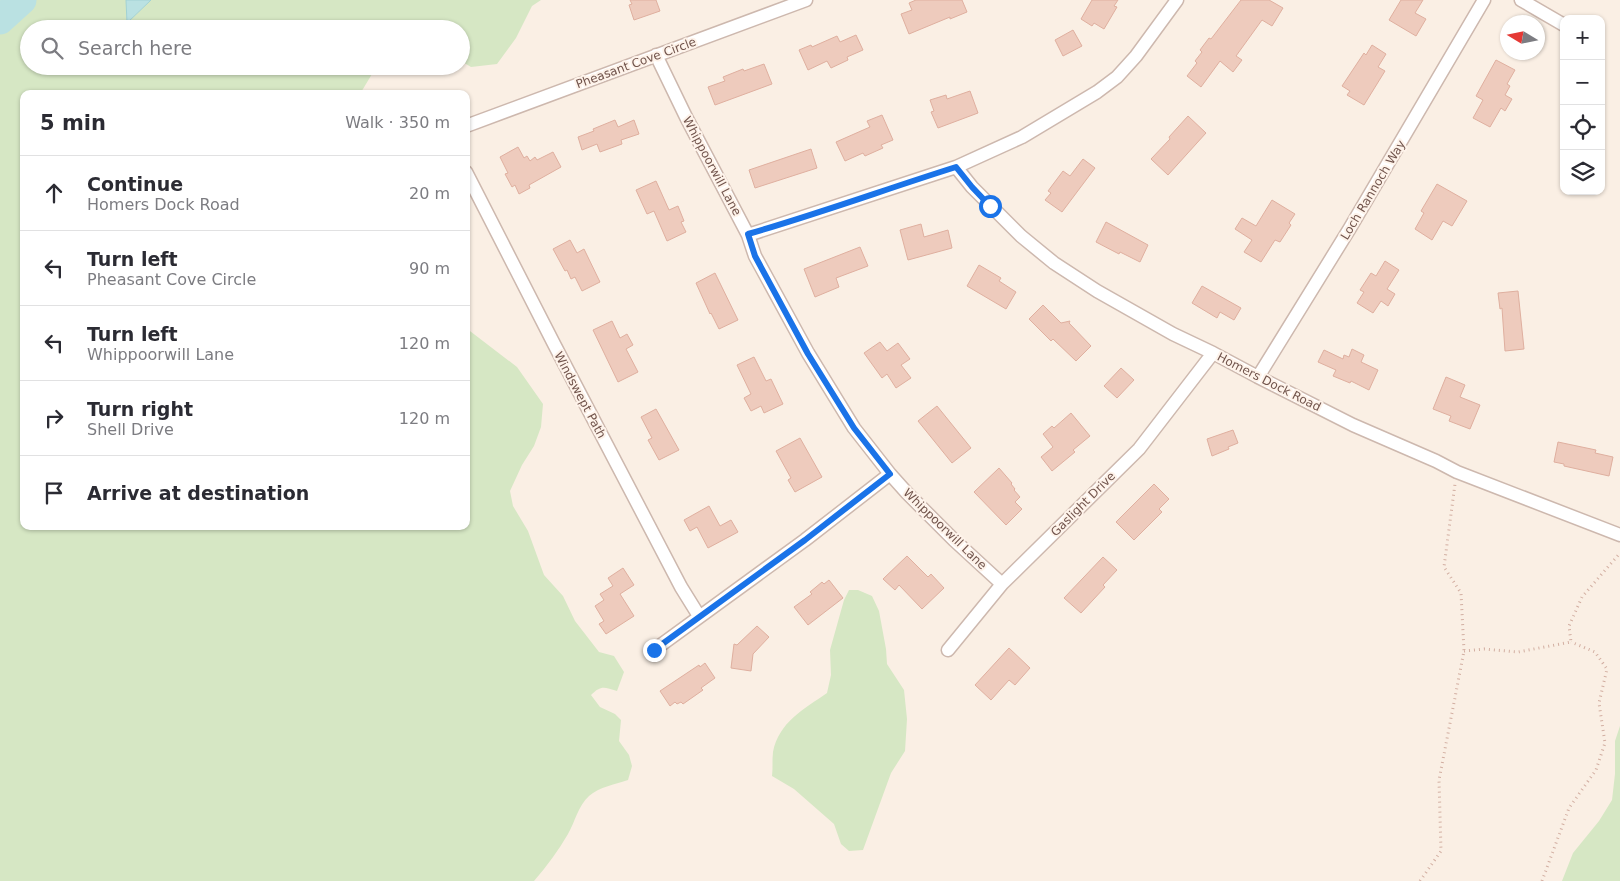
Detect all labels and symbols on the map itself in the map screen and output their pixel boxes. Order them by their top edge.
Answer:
north arrow [1500,15,1545,60]
street label: Pheasant Cove Circle [574,35,698,91]
street label: Whippoorwill Lane [680,114,744,218]
street label: Loch Rannoch Way [1338,138,1408,242]
route start [979,195,1002,218]
street label: Windswept Path [551,349,609,441]
street label: Homers Dock Road [1215,350,1323,414]
street label: Gaslight Drive [1048,469,1118,539]
street label: Whippoorwill Lane [900,486,990,572]
route end [643,639,666,662]

